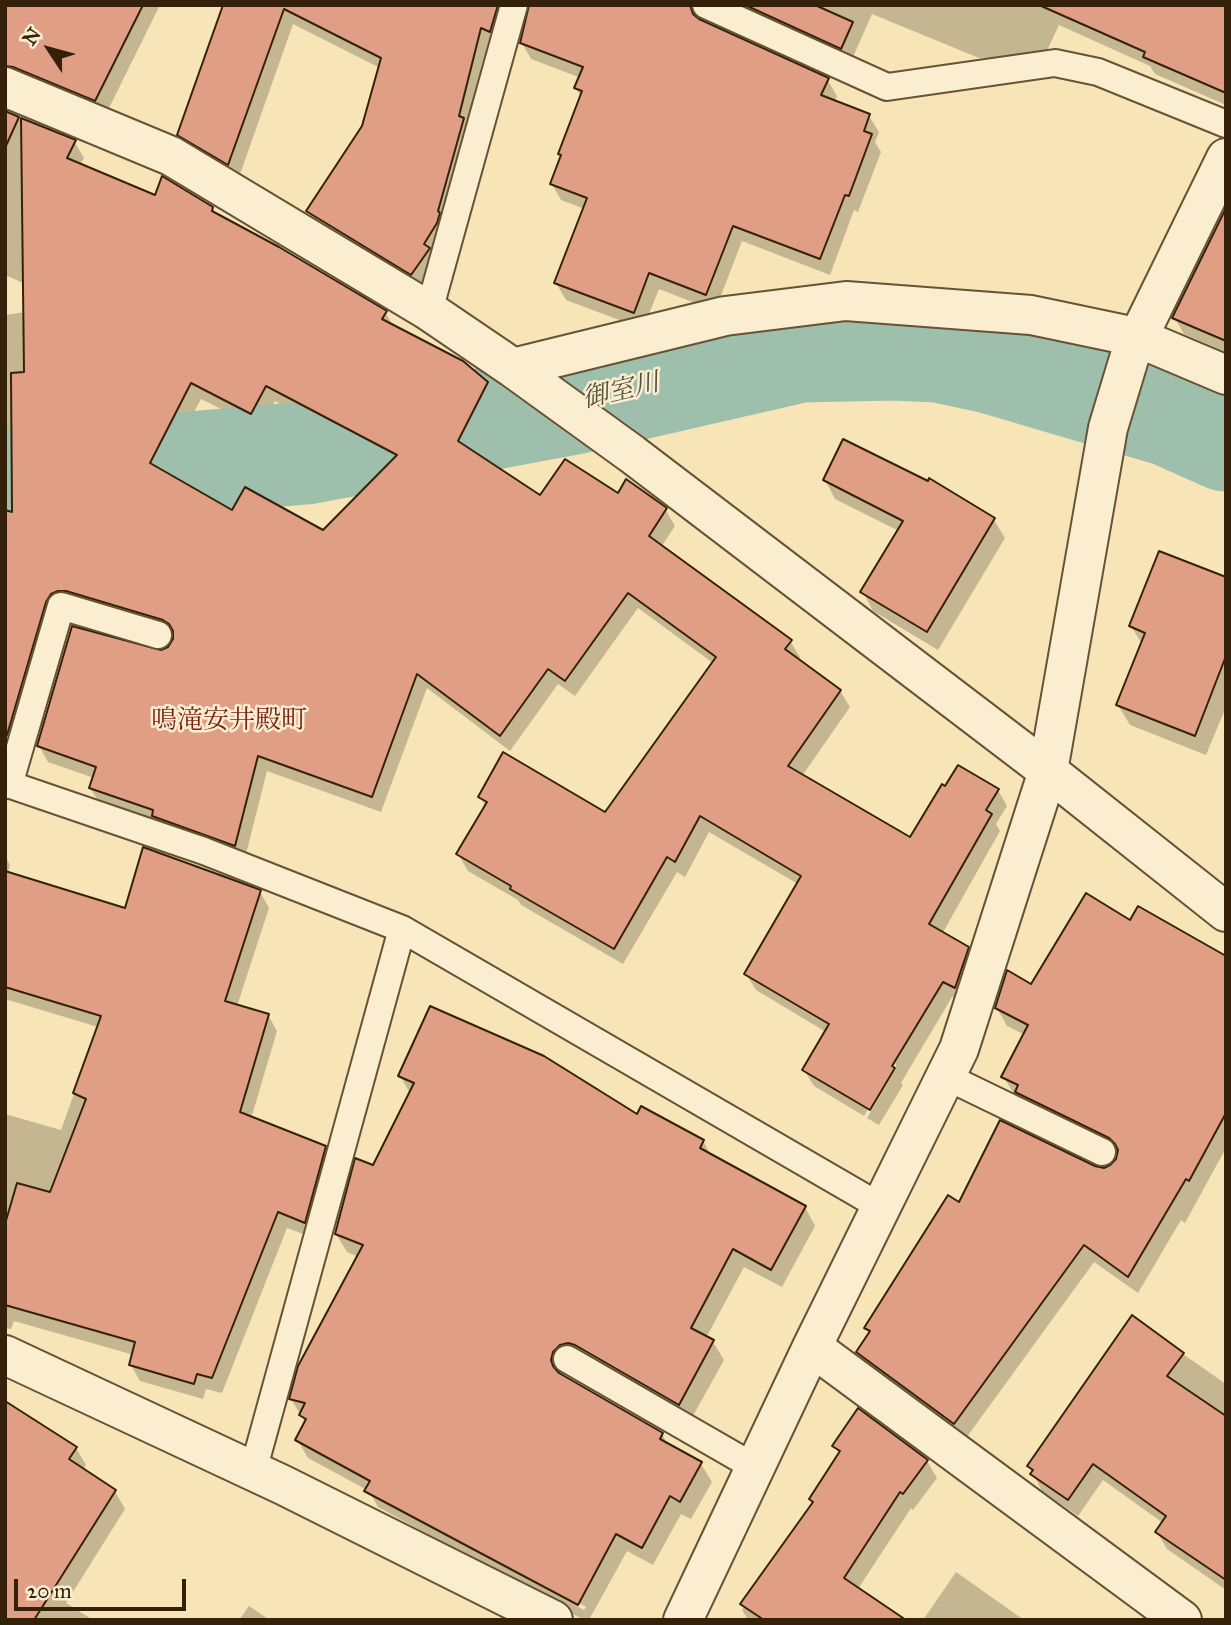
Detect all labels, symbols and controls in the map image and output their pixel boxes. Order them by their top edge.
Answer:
north arrow [14,14,84,84]
text: N [18,23,46,50]
water label: 御室川 [579,368,663,416]
district label: 鳴滝安井殿町 [151,706,307,738]
scale bar [18,1566,189,1610]
text: 20 m [27,1578,72,1604]

